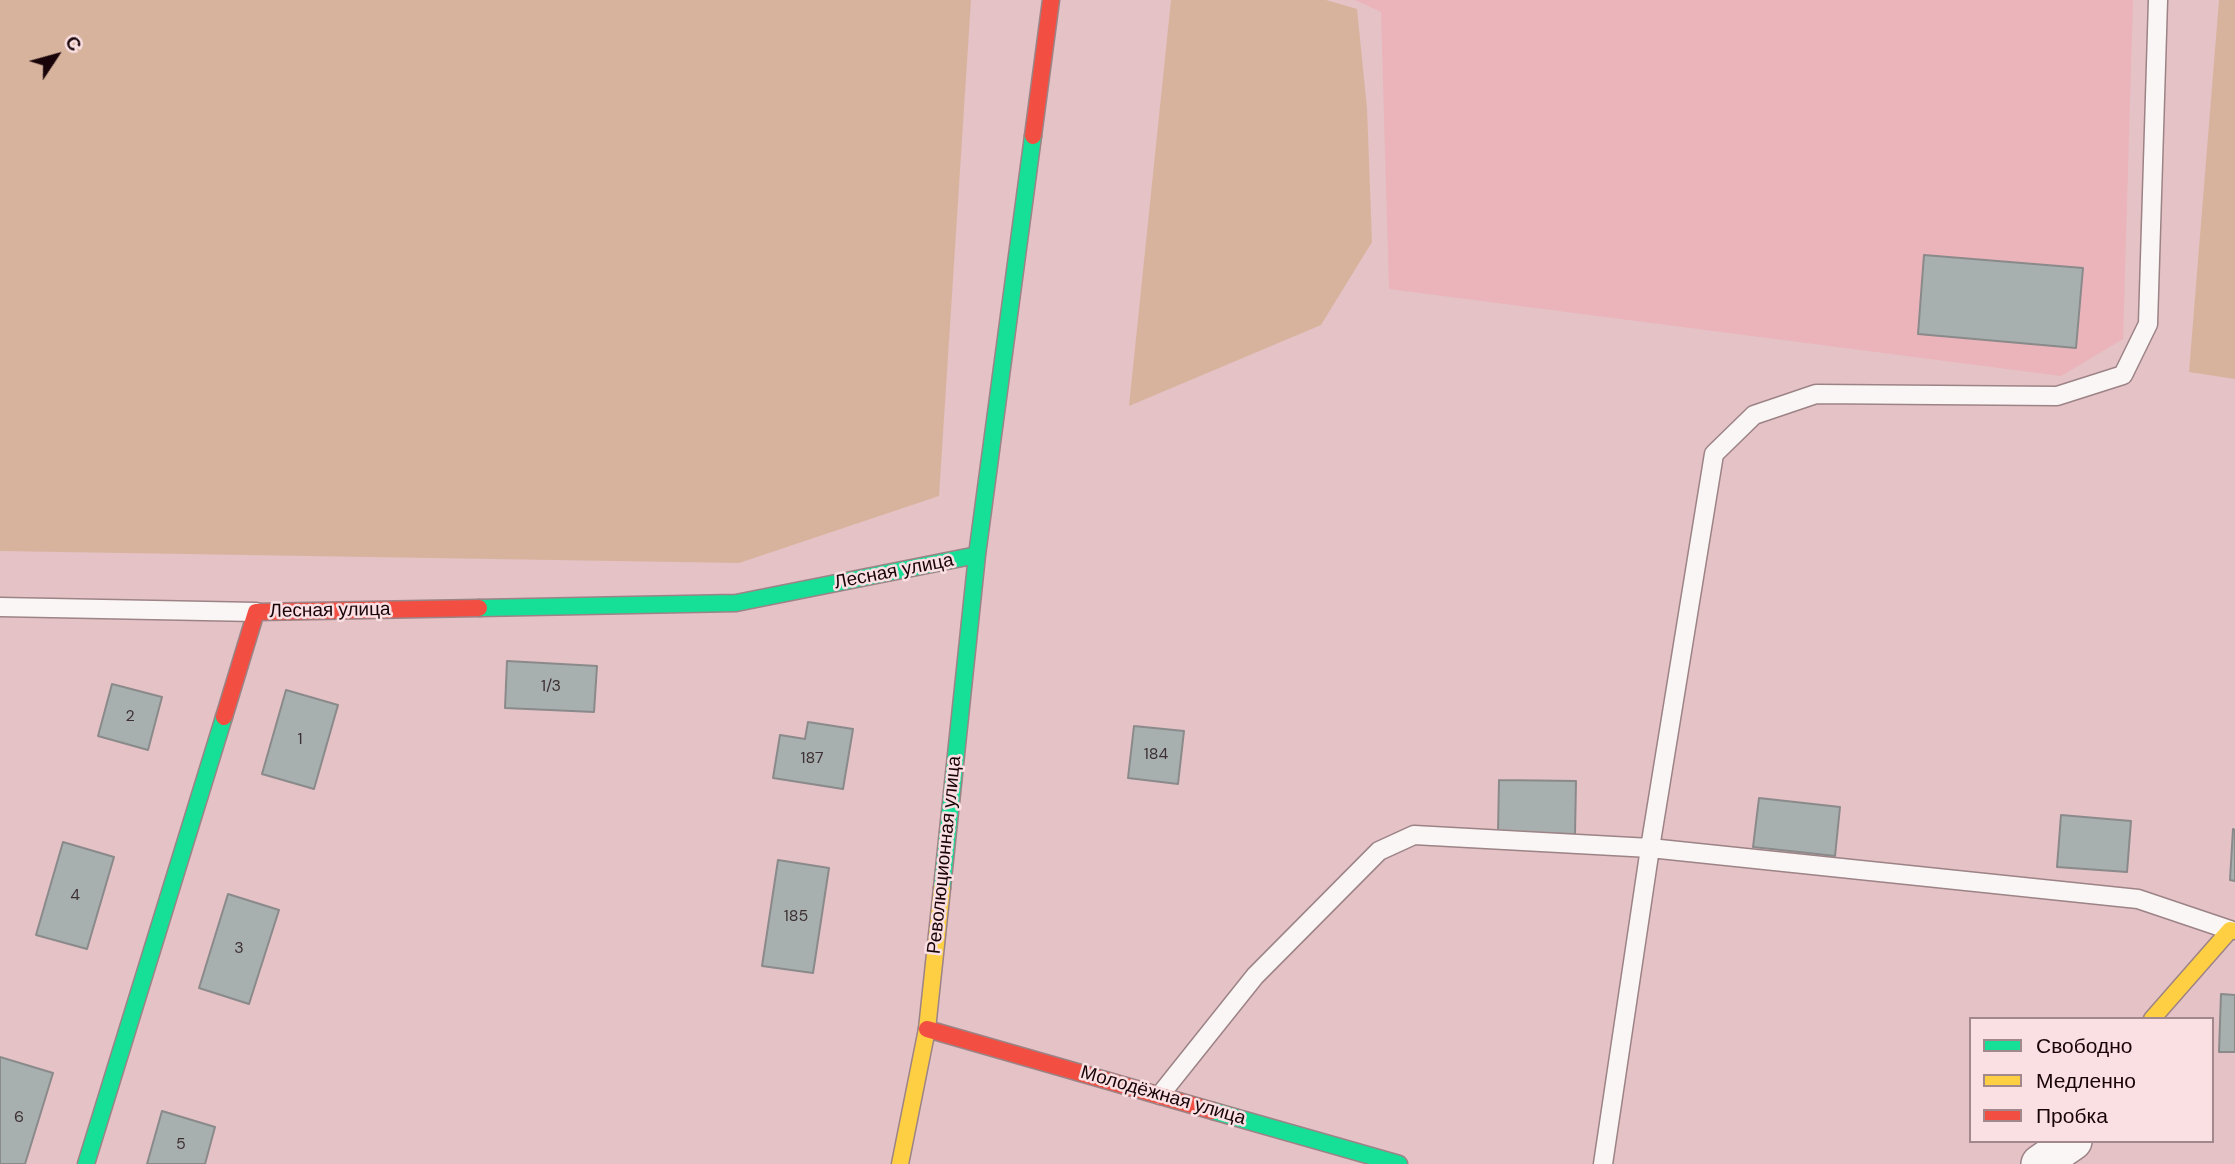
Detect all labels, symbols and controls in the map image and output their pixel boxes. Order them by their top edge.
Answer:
north arrow [21,21,91,91]
text: С [59,30,88,56]
street label: Лесная улица [832,549,956,595]
street label: Лесная улица [269,599,391,623]
house number: 1/3 [541,677,561,697]
house number: 2 [125,707,135,727]
house number: 1 [298,730,302,750]
house number: 184 [1144,745,1168,765]
house number: 187 [801,749,823,769]
street label: Революционная улица [923,755,967,955]
house number: 4 [70,886,80,906]
house number: 185 [784,907,808,927]
house number: 3 [234,939,244,959]
legend [1969,1017,2214,1143]
text: Свободно [2036,1032,2133,1060]
street label: Молодёжная улица [1078,1062,1248,1130]
text: Медленно [2036,1067,2136,1095]
text: Пробка [2036,1102,2108,1130]
house number: 6 [14,1108,24,1128]
house number: 5 [176,1135,186,1155]

